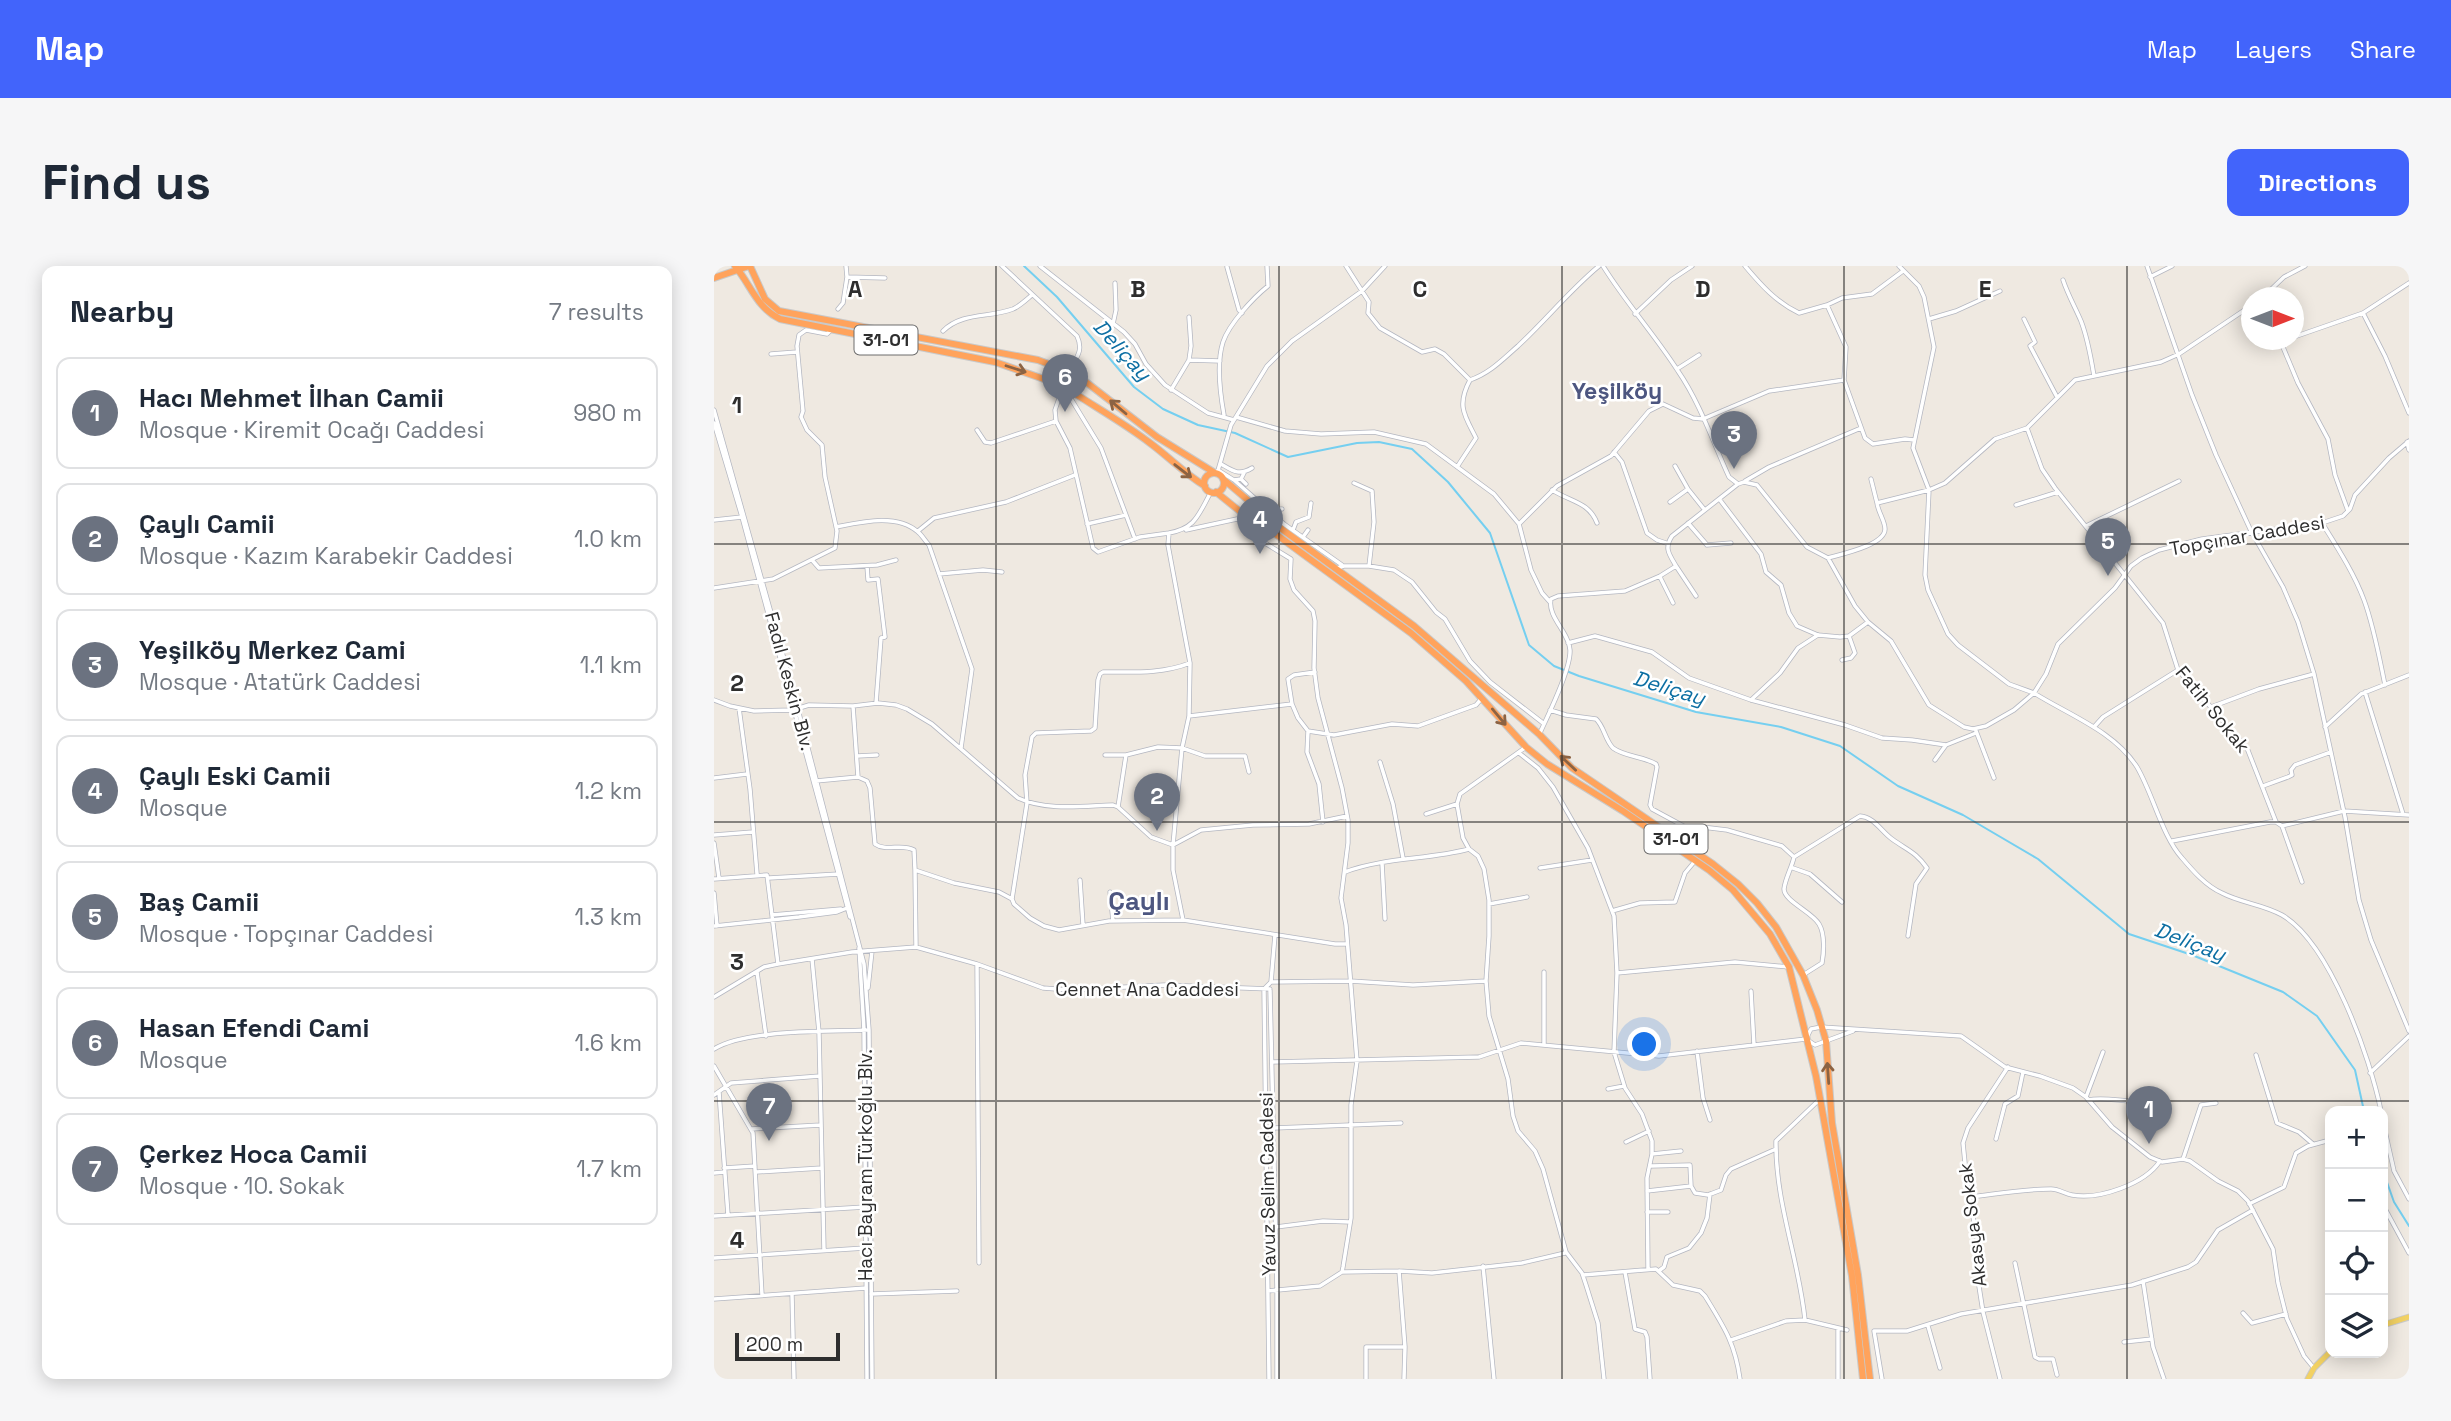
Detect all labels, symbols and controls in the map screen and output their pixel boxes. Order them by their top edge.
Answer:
text: Map [35,28,104,70]
text: Map [2147,34,2197,65]
text: Layers [2235,34,2312,65]
text: Share [2350,34,2416,65]
button: Directions [2227,149,2409,216]
text: Find us [42,151,211,213]
text: A [848,274,863,304]
text: B [1130,274,1146,304]
text: C [1413,274,1427,304]
text: D [1695,274,1711,304]
text: E [1979,274,1991,304]
north arrow [2241,287,2304,350]
text: Nearby [70,292,174,331]
text: 7 results [549,297,644,327]
water label: Deliçay [1088,313,1158,387]
road number: 31-01 [854,326,918,354]
pin: 6 [1042,354,1088,412]
one-way arrow [1005,364,1027,376]
district label: Yeşilköy [1572,376,1662,406]
text: Hacı Mehmet İlhan Camii [139,381,444,415]
text: 1 [732,390,742,420]
text: 1 [90,398,100,428]
text: 980 m [573,398,642,428]
one-way arrow [1109,399,1127,415]
pin: 3 [1711,411,1757,469]
text: Mosque · Kiremit Ocağı Caddesi [139,415,484,445]
one-way arrow [1174,463,1192,479]
pin: 4 [1237,496,1283,554]
text: Çaylı Camii [139,507,275,541]
street label: Topçınar Caddesi [2168,510,2327,561]
pin: 5 [2085,518,2131,576]
text: 2 [88,524,102,554]
text: 1.0 km [574,524,642,554]
text: Mosque · Kazım Karabekir Caddesi [139,541,513,571]
street label: Fadıl Keskin Blv. [759,609,820,753]
text: Yeşilköy Merkez Cami [139,633,406,667]
text: 3 [88,650,102,680]
text: 1.1 km [580,650,642,680]
street label: Fatih Sokak [2170,661,2255,758]
water label: Deliçay [1630,664,1710,712]
text: Mosque · Atatürk Caddesi [139,667,421,697]
text: 2 [730,668,744,698]
one-way arrow [1491,708,1507,726]
one-way arrow [1560,754,1577,771]
text: Çaylı Eski Camii [139,759,331,793]
pin: 2 [1134,773,1180,831]
text: 4 [88,776,102,806]
text: 1.2 km [575,776,642,806]
text: Mosque [139,793,228,823]
road number: 31-01 [1644,824,1707,854]
district label: Çaylı [1108,884,1170,918]
text: Baş Camii [139,885,259,919]
text: 5 [88,902,102,932]
text: 1.3 km [575,902,642,932]
water label: Deliçay [2151,916,2231,968]
text: Mosque · Topçınar Caddesi [139,919,433,949]
text: 3 [730,947,744,977]
street label: Cennet Ana Caddesi [1055,977,1239,1002]
text: Hasan Efendi Cami [139,1011,370,1045]
your location [1627,1027,1661,1061]
text: 6 [88,1028,102,1058]
text: 1.6 km [575,1028,642,1058]
text: Mosque [139,1045,228,1075]
street label: Hacı Bayram Türkoğlu Blv. [853,1049,878,1281]
one-way arrow [1822,1062,1835,1085]
pin: 7 [746,1083,792,1141]
pin: 1 [2126,1086,2172,1144]
street label: Yavuz Selim Caddesi [1253,1092,1282,1276]
map controls [2325,1106,2388,1358]
button: + [2325,1106,2388,1169]
text: Çerkez Hoca Camii [139,1137,367,1171]
text: 7 [89,1154,101,1184]
text: 1.7 km [576,1154,642,1184]
street label: Akasya Sokak [1952,1161,1993,1288]
button: − [2325,1169,2388,1232]
text: Mosque · 10. Sokak [139,1171,345,1201]
text: 4 [730,1225,745,1255]
button: locate [2325,1232,2388,1295]
button: layers [2325,1295,2388,1358]
scale bar [735,1330,840,1362]
text: 200 m [746,1332,803,1357]

